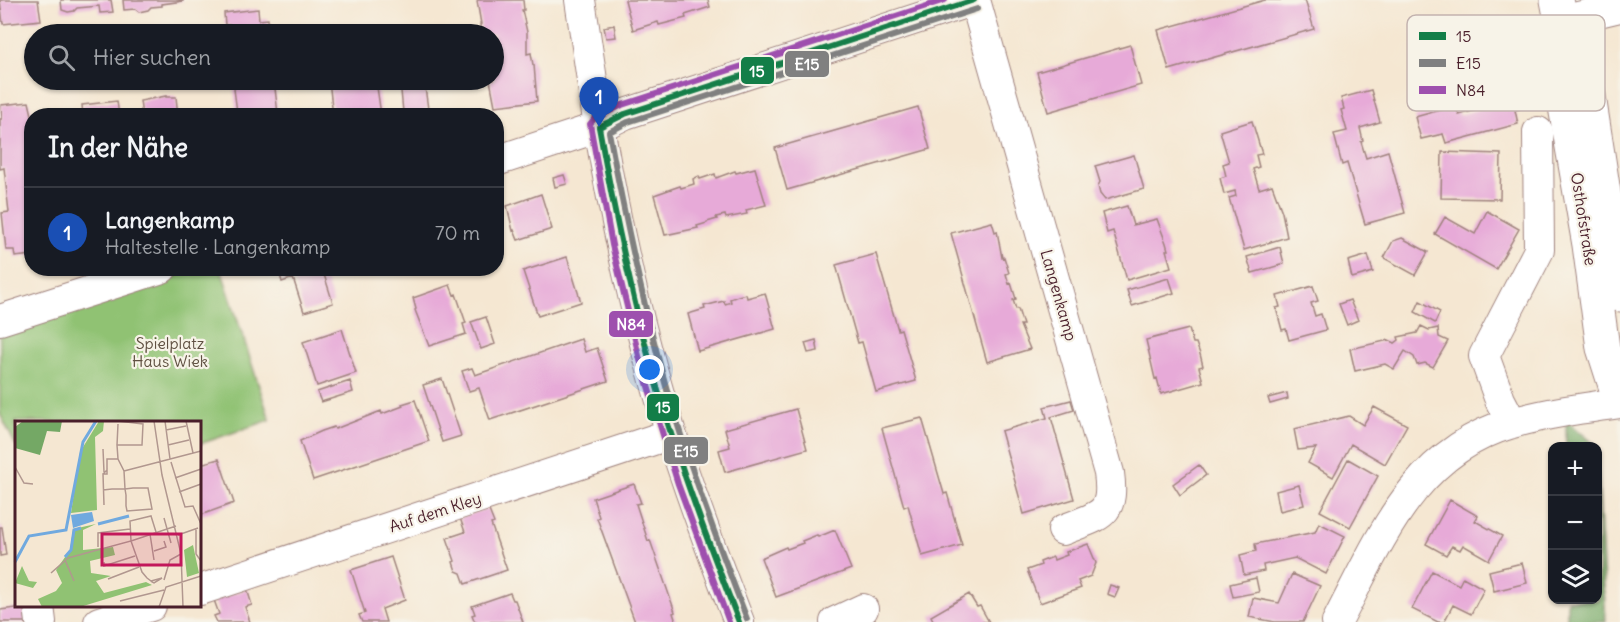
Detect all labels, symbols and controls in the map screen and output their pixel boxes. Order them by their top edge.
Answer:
legend [1407,15,1605,111]
search box [24,24,504,90]
text: 15 [1456,26,1472,46]
icon: search [45,41,78,74]
text: Hier suchen [93,43,211,71]
line badge: E15 [784,50,830,78]
text: E15 [1456,53,1481,73]
text: E15 [795,54,819,74]
line badge: 15 [740,56,775,85]
text: 15 [749,61,765,81]
pin: 1 [580,78,618,127]
text: N84 [1456,80,1486,100]
text: In der Nähe [48,131,188,164]
street label: Osthofstraße [1567,171,1601,267]
text: Langenkamp [105,206,234,234]
text: 1 [64,220,71,245]
text: 70 m [435,220,480,245]
text: Haltestelle · Langenkamp [105,234,330,259]
street label: Langenkamp [1036,247,1082,343]
line badge: N84 [608,310,654,338]
text: N84 [616,314,646,334]
park label: Spielplatz Haus Wiek [132,333,208,371]
your location [635,355,664,384]
line badge: 15 [646,393,680,422]
text: 15 [655,397,671,417]
inset map [15,421,201,607]
line badge: E15 [663,436,709,465]
text: E15 [674,441,698,461]
map controls [1548,442,1602,604]
button: + [1548,442,1602,496]
street label: Auf dem Kley [386,488,484,536]
button: − [1548,496,1602,550]
button: layers [1548,550,1602,604]

